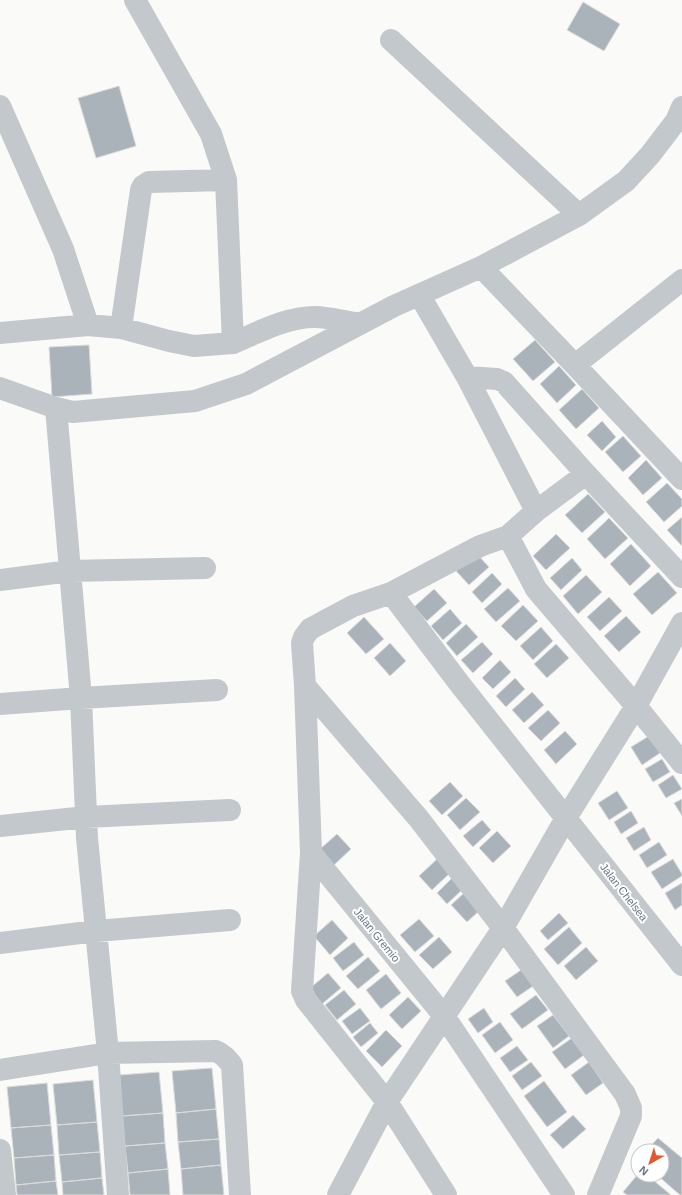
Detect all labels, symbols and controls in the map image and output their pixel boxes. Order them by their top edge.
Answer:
street label: Jalan Chelsea [598,861,651,924]
street label: Jalan Gremio [352,906,402,964]
north arrow [630,1143,670,1183]
text: N [637,1164,651,1178]

